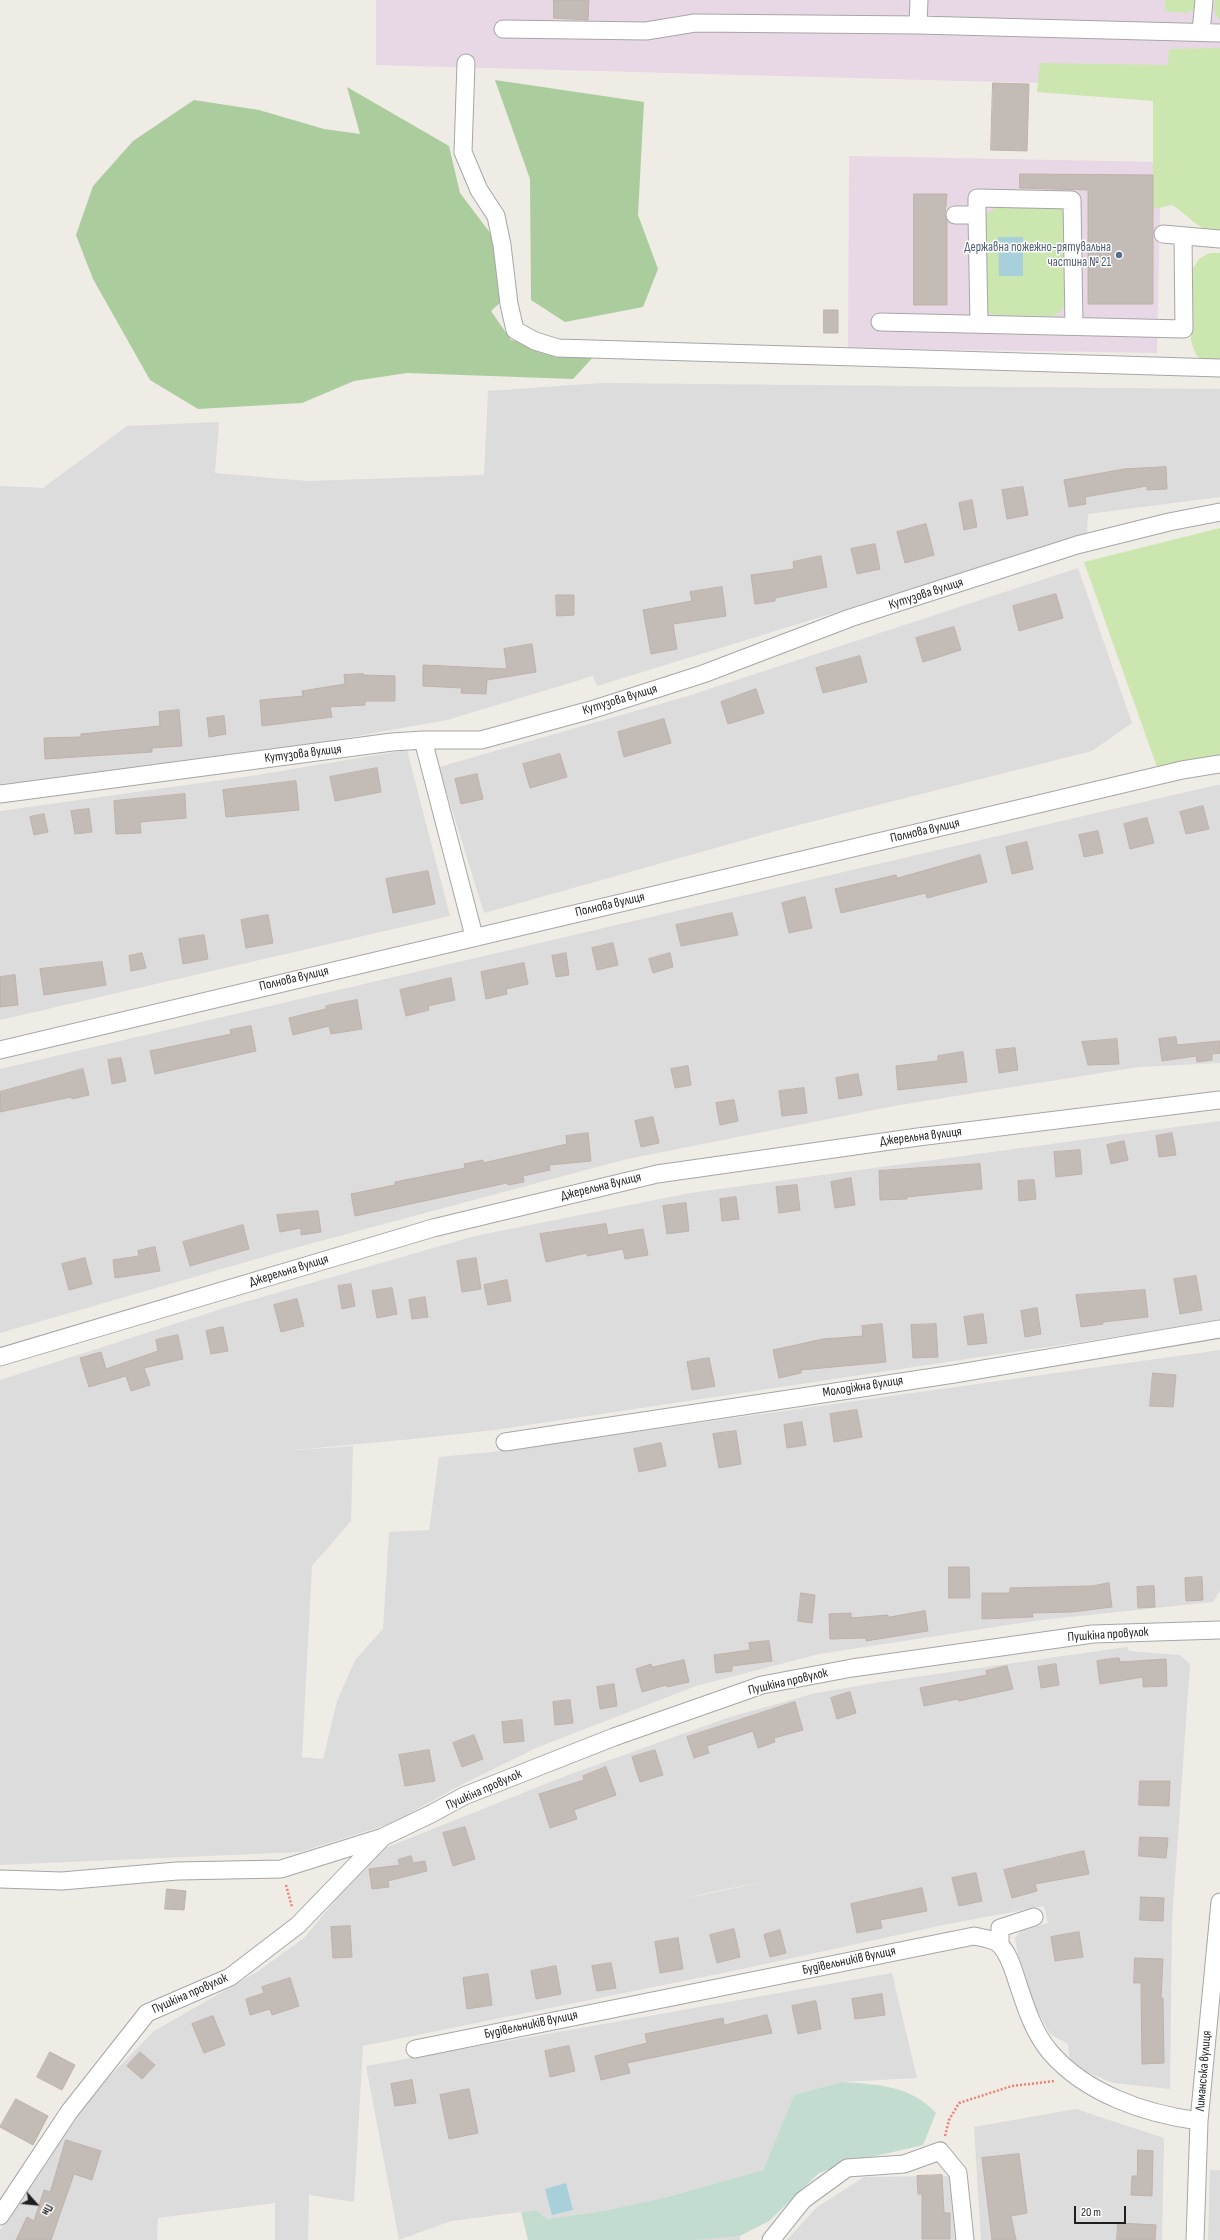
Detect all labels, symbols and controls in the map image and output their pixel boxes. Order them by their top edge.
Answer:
place label: Державна пожежно-рятувальна частина № 21 [964,240,1111,271]
marker: Державна пожежно-рятувальна частина № 21 [1114,250,1124,260]
street label: Кутузова вулиця [887,575,965,613]
street label: Кутузова вулиця [581,681,659,719]
street label: Кутузова вулиця [264,742,342,766]
street label: Полнова вулиця [889,815,961,847]
street label: Полнова вулиця [574,889,646,921]
street label: Полнова вулиця [258,963,330,995]
street label: Джерельна вулиця [879,1124,963,1150]
street label: Джерельна вулиця [559,1169,643,1205]
street label: Джерельна вулиця [247,1252,331,1290]
street label: Молодіжна вулиця [822,1373,904,1401]
street label: Пушкіна провулок [1067,1624,1149,1646]
street label: Пушкіна провулок [747,1665,829,1699]
street label: Пушкіна провулок [444,1766,524,1814]
street label: Будівельників вулиця [801,1943,897,1979]
street label: Пушкіна провулок [150,1970,230,2018]
street label: Будівельників вулиця [483,2007,579,2043]
street label: Лиманська вулиця [1193,2030,1215,2112]
north arrow [16,2184,56,2224]
scale bar [1076,2198,1128,2224]
text: Пн [39,2202,55,2217]
text: 20 m [1081,2205,1101,2220]

